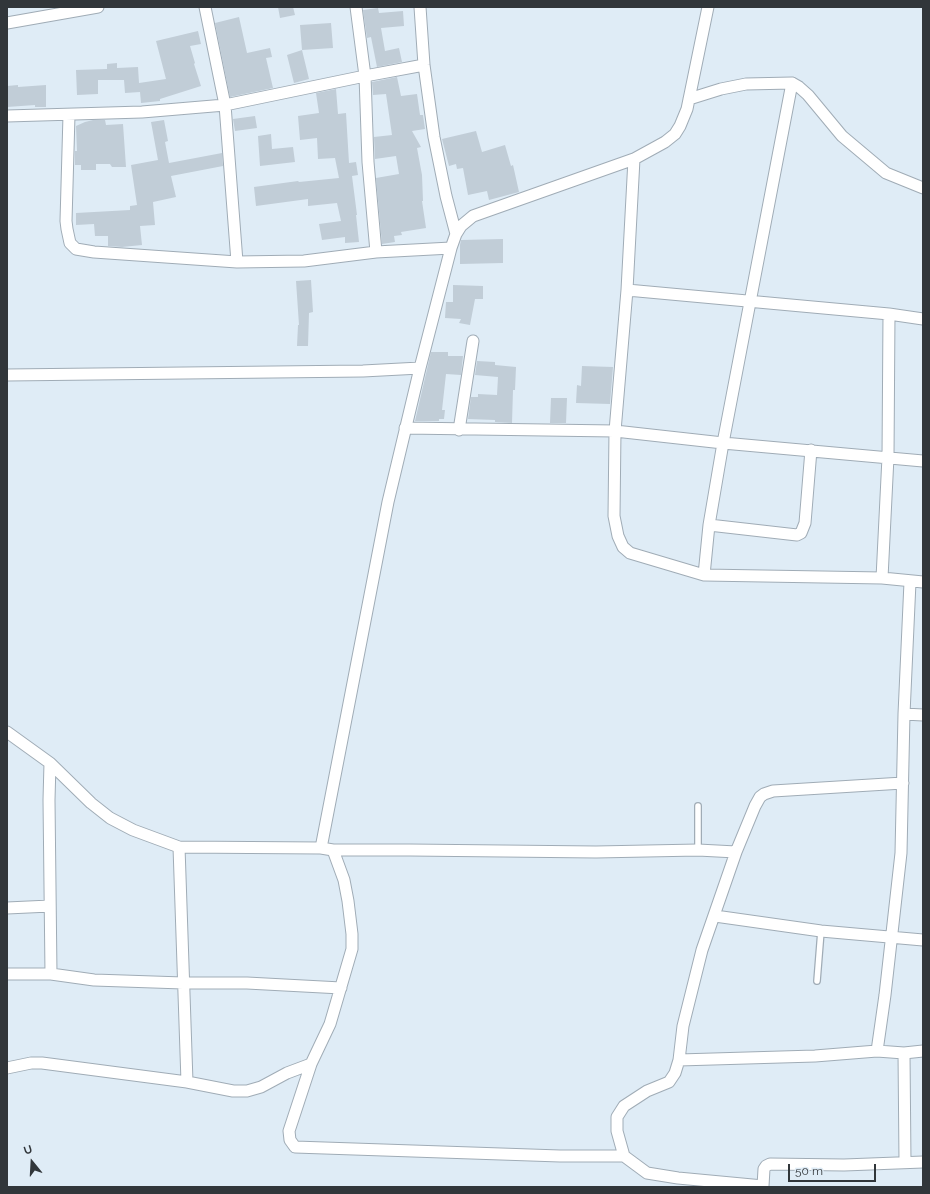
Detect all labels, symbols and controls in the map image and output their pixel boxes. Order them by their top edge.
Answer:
north arrow [12,1142,52,1182]
text: U [22,1143,34,1158]
scale bar [790,1156,878,1182]
text: 50 m [795,1164,823,1178]

